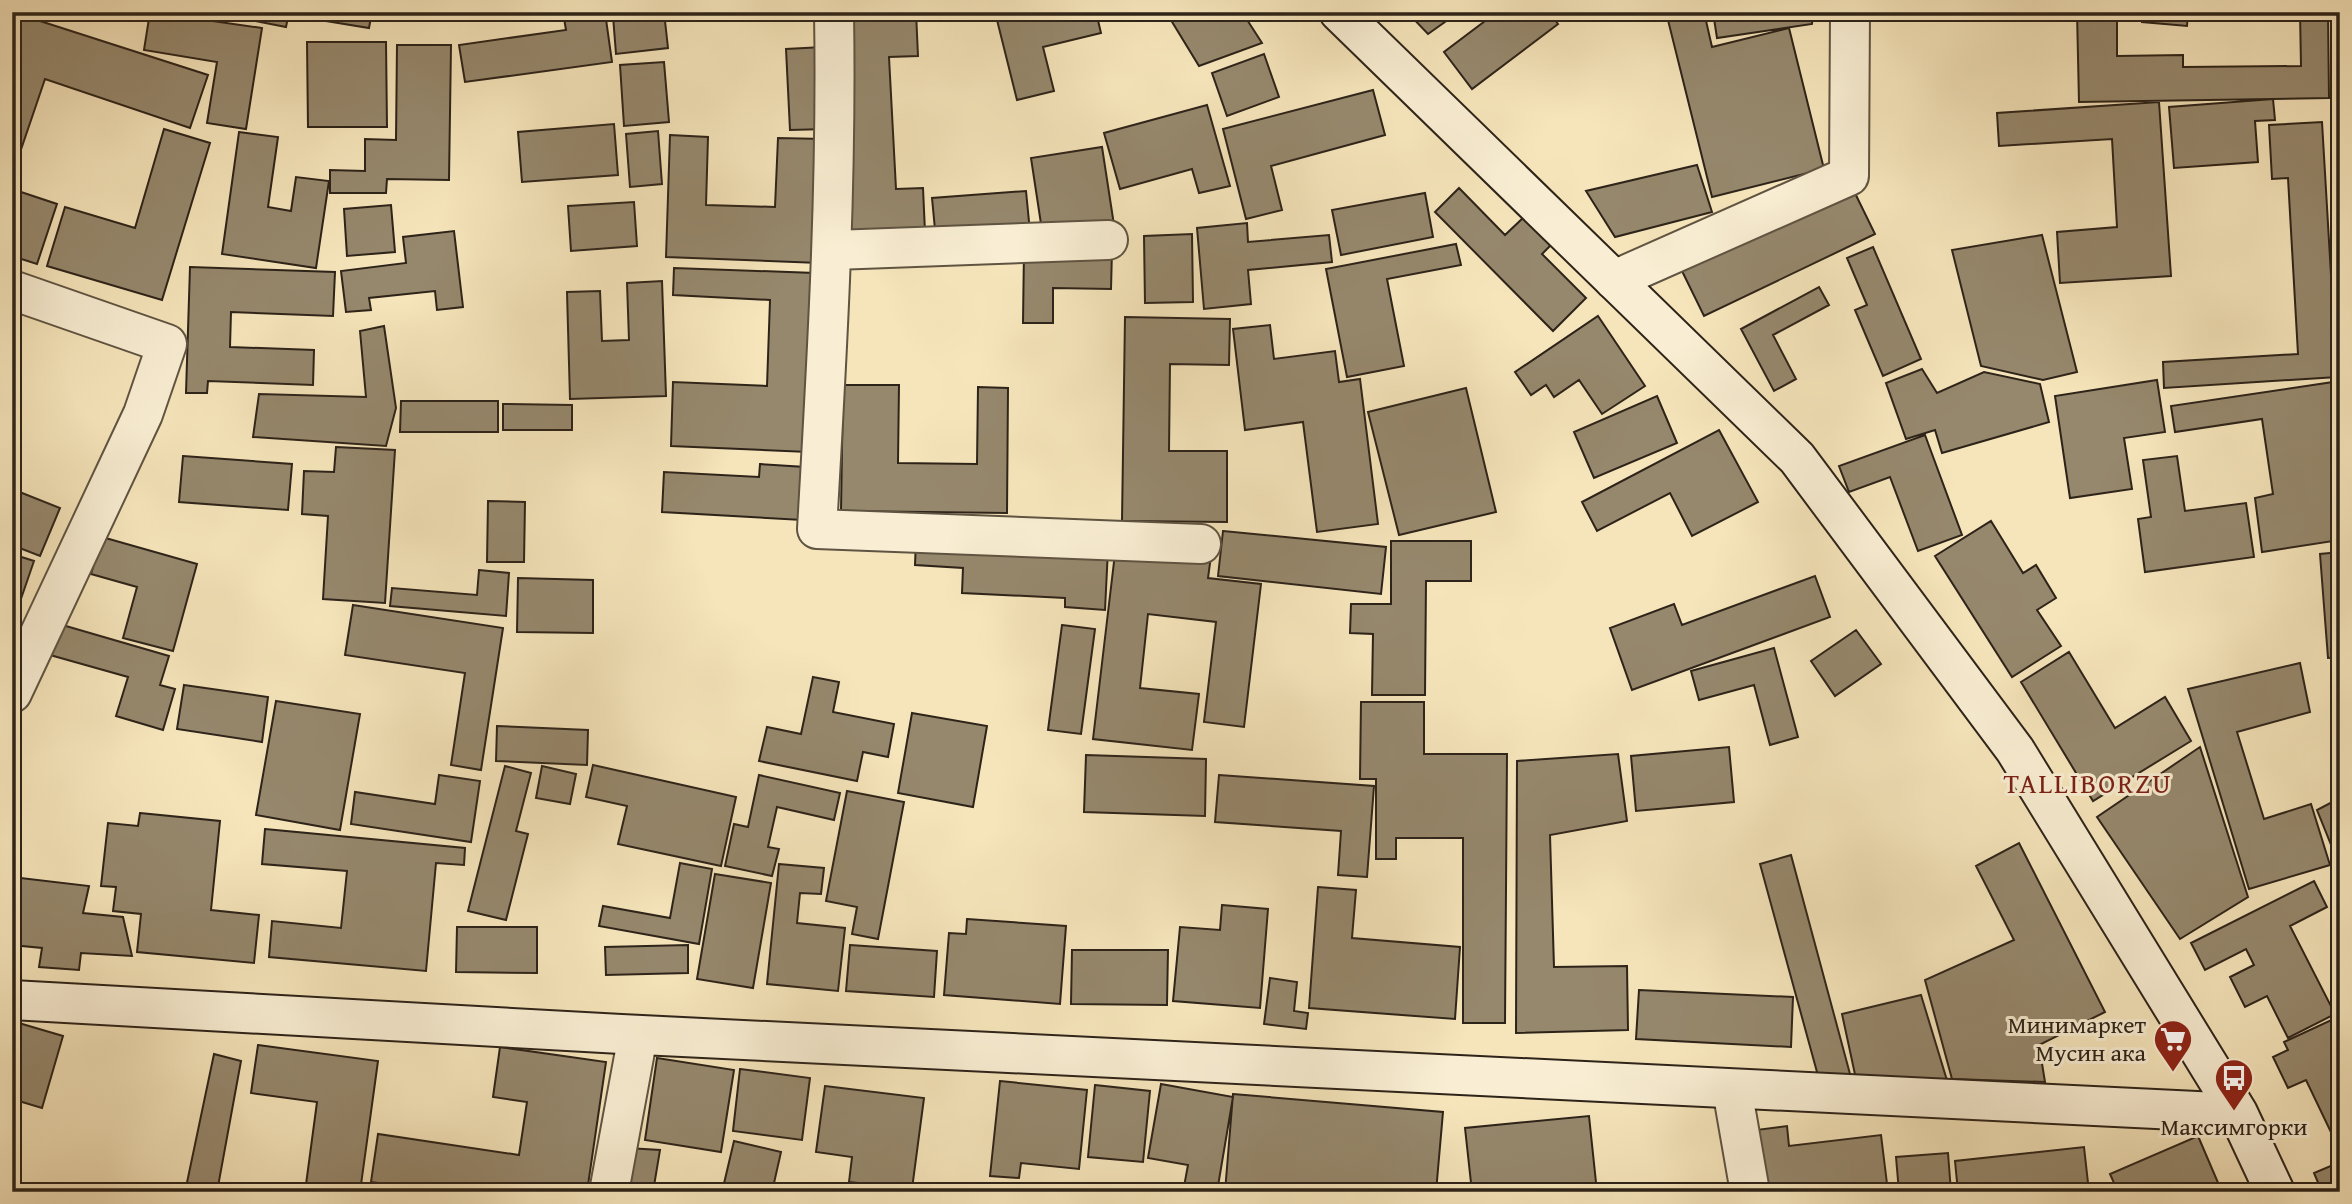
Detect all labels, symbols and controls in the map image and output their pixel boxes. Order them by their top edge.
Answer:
district label: TALLIBORZU [2003,762,2173,803]
place label: Минимаркет Мусин ака [2008,1007,2147,1070]
supermarket icon: Минимаркет Мусин ака [2152,1018,2194,1073]
bus stop icon: Максимгорки [2213,1057,2255,1112]
place label: Максимгорки [2160,1109,2308,1144]

